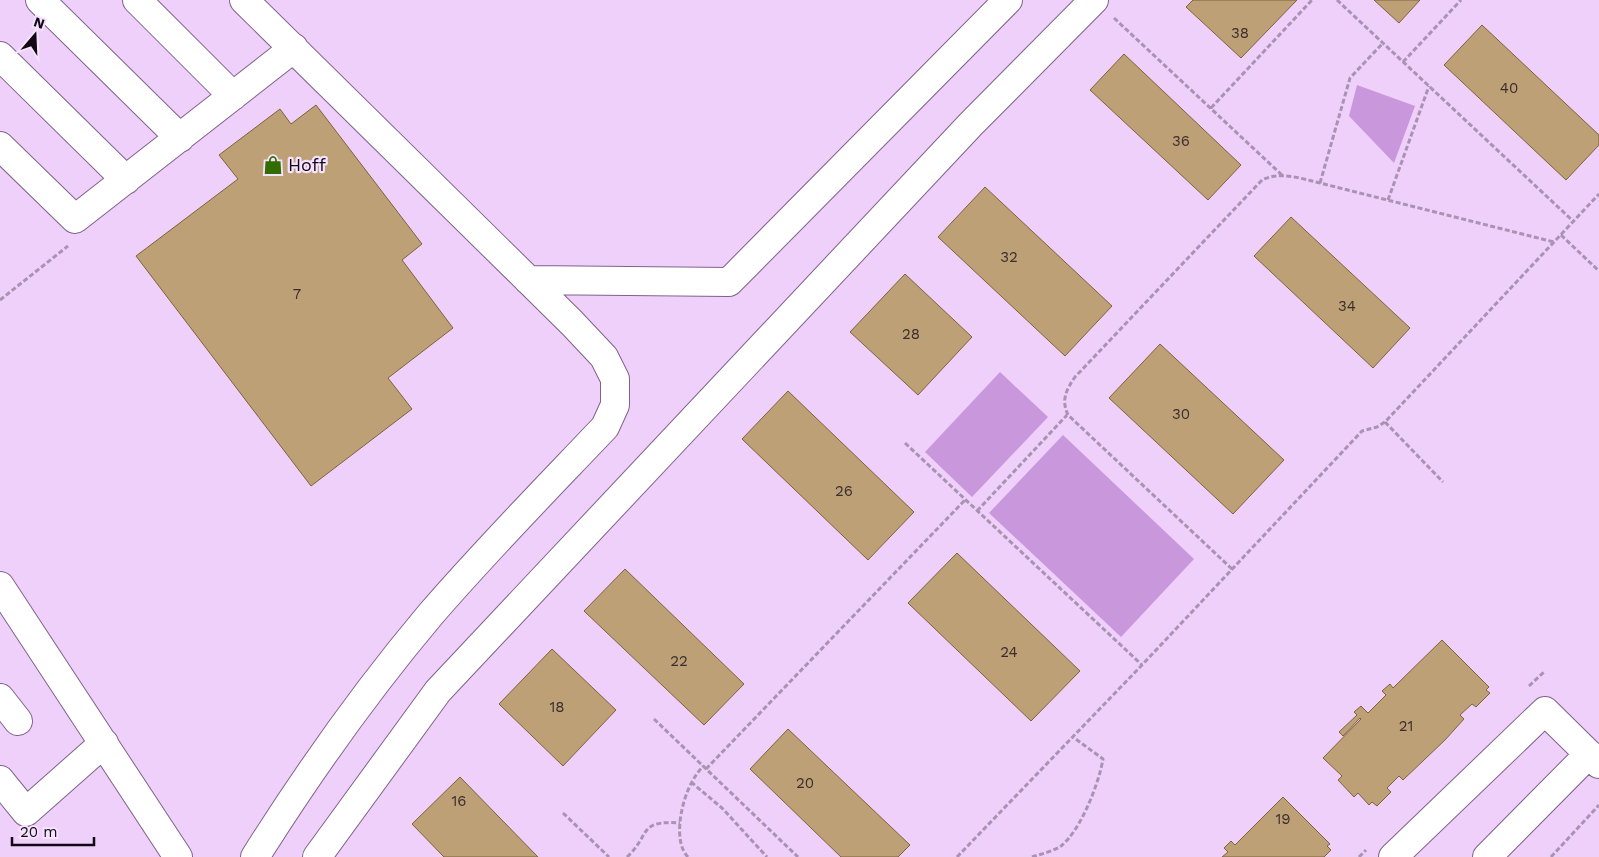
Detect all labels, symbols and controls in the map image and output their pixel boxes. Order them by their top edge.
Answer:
north arrow [10,10,60,60]
text: N [32,13,47,32]
house number: 38 [1231,24,1249,42]
house number: 40 [1500,79,1518,97]
house number: 36 [1172,132,1190,150]
shop icon: Hoff [262,154,284,176]
place label: Hoff [288,154,326,175]
house number: 32 [1000,248,1018,266]
house number: 7 [293,285,301,303]
house number: 34 [1338,297,1356,315]
house number: 28 [902,325,920,343]
house number: 30 [1172,405,1190,423]
house number: 26 [835,482,853,500]
house number: 24 [1000,643,1018,661]
house number: 22 [670,652,688,670]
house number: 18 [549,698,565,716]
house number: 21 [1399,717,1413,735]
house number: 20 [796,774,814,792]
house number: 16 [452,792,466,810]
house number: 19 [1275,810,1291,828]
scale bar [12,814,95,846]
text: 20 m [20,823,58,841]

